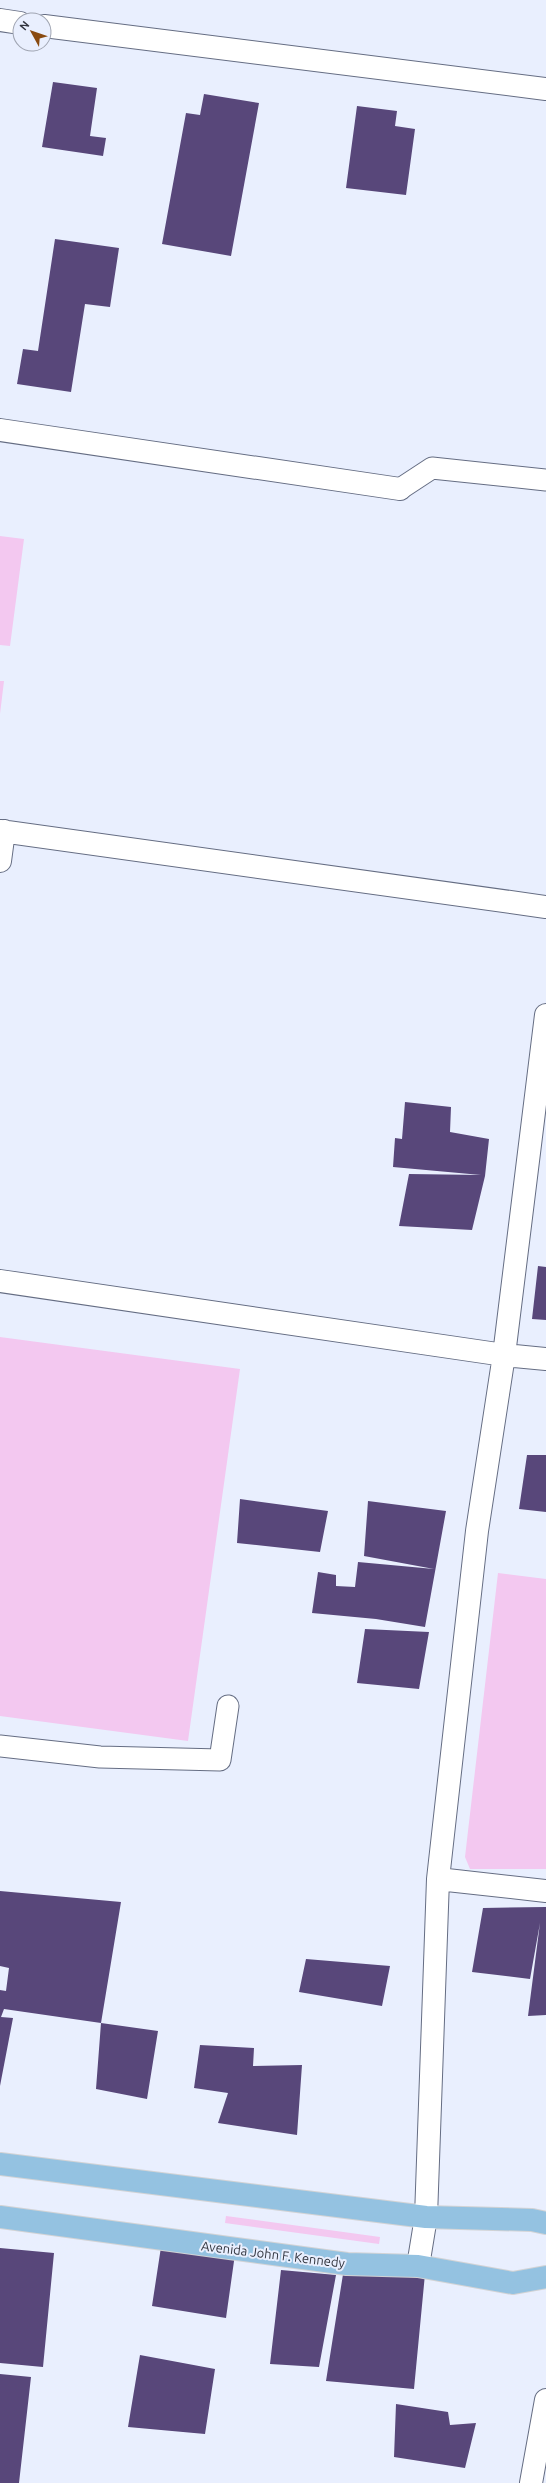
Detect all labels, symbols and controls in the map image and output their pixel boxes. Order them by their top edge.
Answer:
north arrow [12,12,52,52]
text: N [17,19,32,33]
street label: Avenida John F. Kennedy [200,2238,346,2270]

